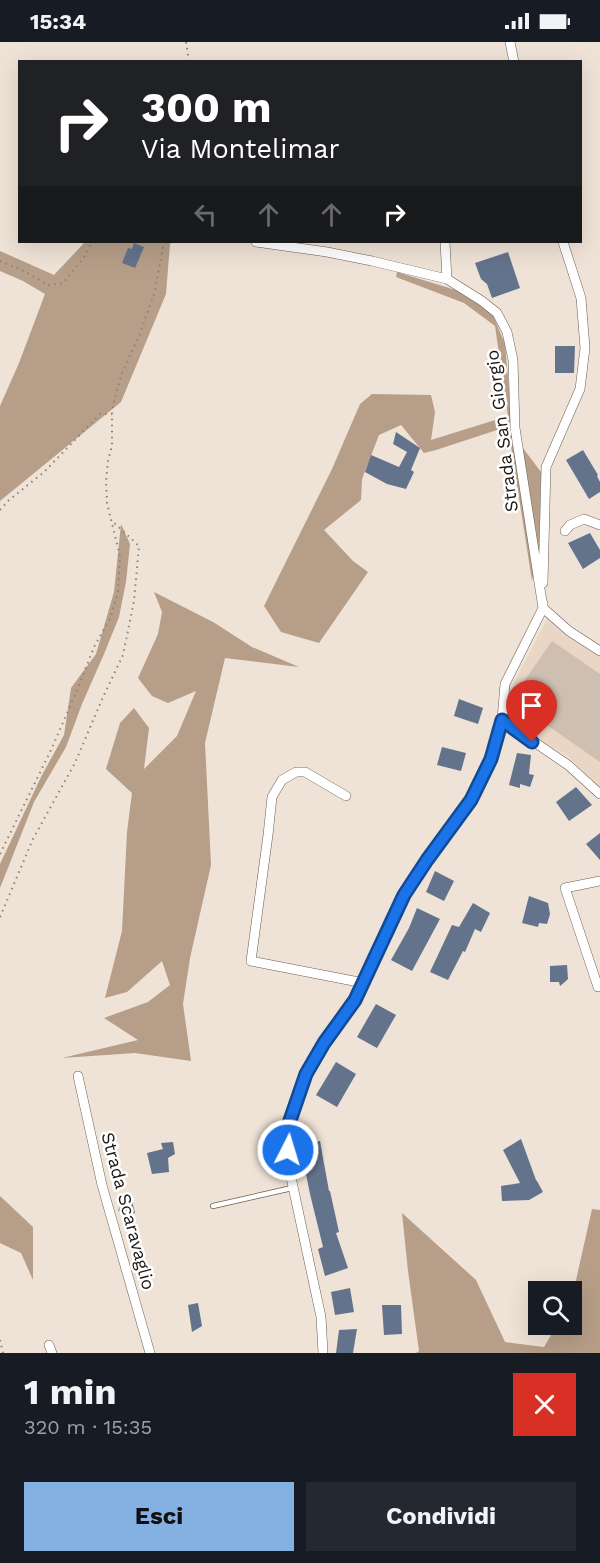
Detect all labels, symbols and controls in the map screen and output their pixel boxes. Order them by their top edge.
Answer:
text: 15:34 [30,9,86,34]
text: 300 m [141,83,272,132]
icon: right [42,84,120,162]
text: Via Montelimar [141,133,339,165]
icon: left [189,198,222,231]
icon: ahead [252,198,285,231]
icon: ahead [315,198,348,231]
icon: right [378,198,411,231]
street label: Strada San Giorgio [481,349,522,513]
pin [506,680,557,742]
icon: arrive [515,689,548,722]
position arrow [256,1118,320,1182]
street label: Strada Scaravaglio [97,1130,160,1292]
map controls [528,1281,582,1335]
button: search [528,1281,582,1335]
text: 1 min [24,1371,116,1413]
button: close [513,1373,576,1436]
text: 320 m · 15:35 [24,1415,152,1439]
button: Esci [24,1482,294,1551]
button: Condividi [306,1482,576,1551]

